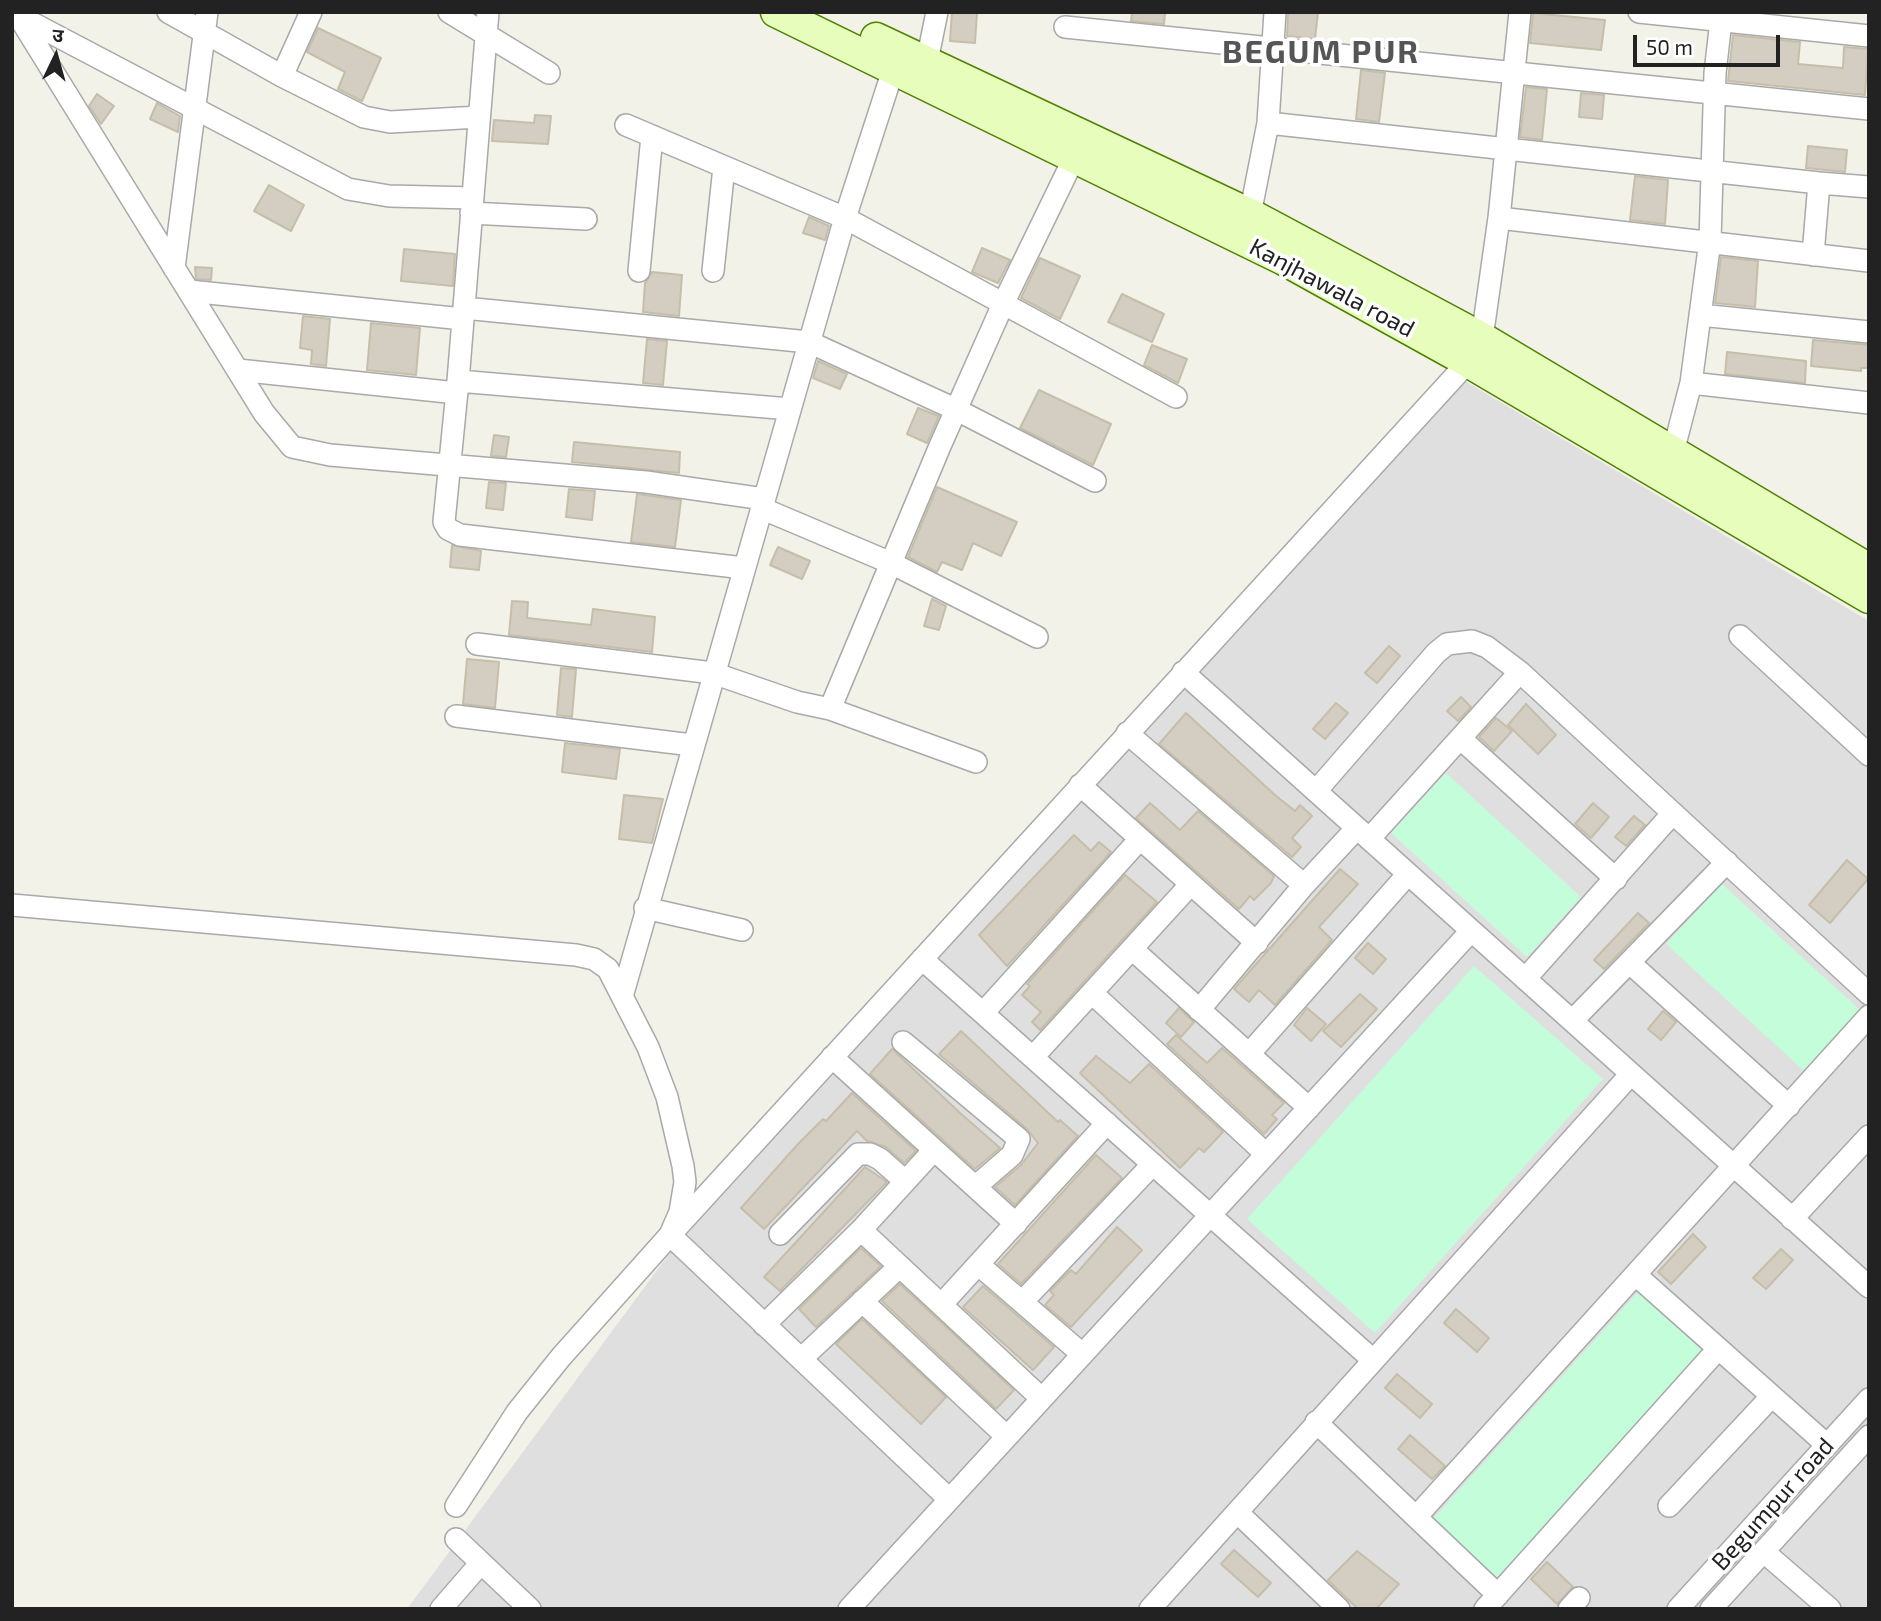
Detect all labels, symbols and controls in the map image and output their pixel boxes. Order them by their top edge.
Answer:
north arrow [21,21,91,91]
scale bar [1636,21,1783,65]
text: उ [51,23,64,47]
district label: BEGUM PUR [1223,33,1419,71]
text: 50 m [1646,34,1693,59]
street label: Kanjhawala road [1245,232,1419,344]
street label: Begumpur road [1706,1432,1840,1576]

